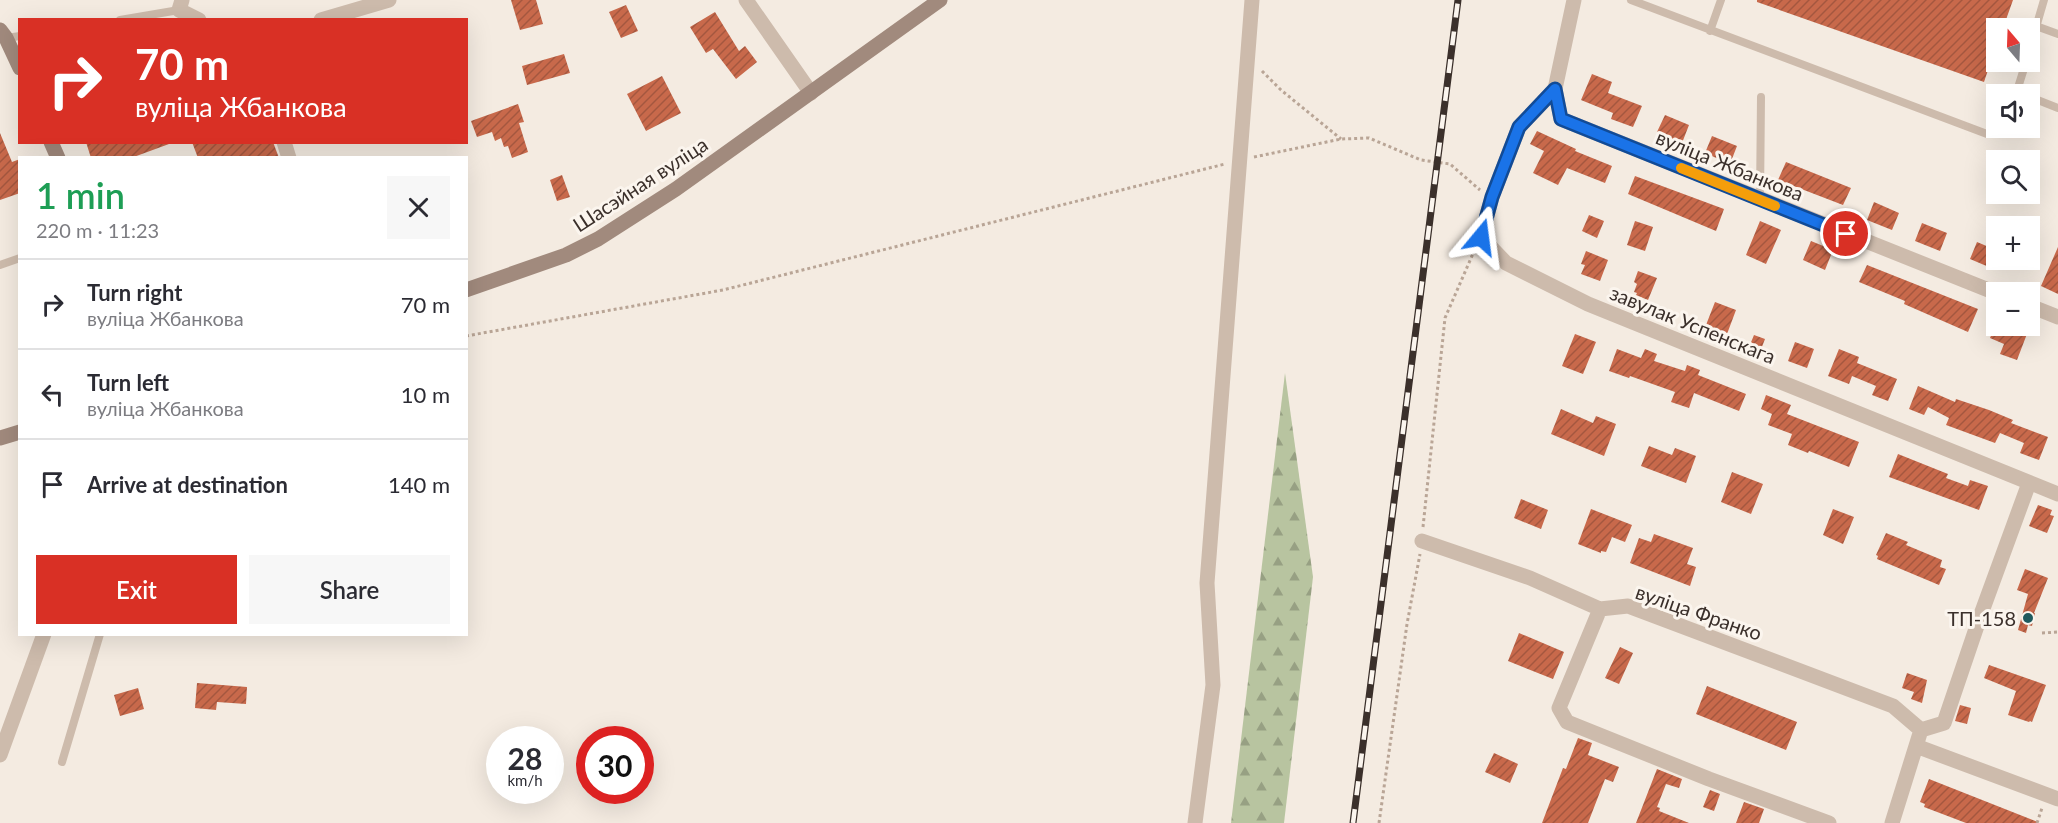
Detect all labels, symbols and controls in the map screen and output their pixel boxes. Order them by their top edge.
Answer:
north arrow [1986,18,2040,72]
map controls [1986,18,2040,336]
text: 70 m [135,39,229,89]
icon: right [36,42,114,120]
button: sound [1986,84,2040,138]
text: вуліца Жбанкова [135,90,347,123]
street label: вуліца Жбанкова [1653,125,1807,205]
street label: Шасэйная вуліца [568,132,712,236]
button: search [1986,150,2040,204]
text: 1 min [36,173,125,217]
button: close [387,176,450,239]
position arrow [1449,205,1513,269]
pin [1820,208,1871,259]
button: + [1986,216,2040,270]
icon: arrive [1829,217,1862,250]
text: 220 m · 11:23 [36,218,159,242]
text: Turn right [87,279,182,306]
street label: завулак Успенскага [1607,280,1779,368]
button: − [1986,282,2040,336]
icon: right [36,288,69,321]
text: 70 m [401,291,450,318]
text: вуліца Жбанкова [87,306,244,330]
text: Turn left [87,369,169,396]
icon: left [36,378,69,411]
text: 10 m [401,381,450,408]
text: вуліца Жбанкова [87,396,244,420]
icon: arrive [36,468,69,501]
text: Arrive at destination [87,471,288,498]
text: 140 m [388,471,450,498]
button: Exit [36,555,237,624]
button: Share [249,555,450,624]
street label: вуліца Франко [1633,579,1765,645]
place label: ТП-158 [1947,606,2016,630]
marker: ТП-158 [2021,611,2035,625]
speed limit sign: 30 [576,726,654,804]
text: 28 [508,740,542,776]
text: km/h [507,771,543,789]

